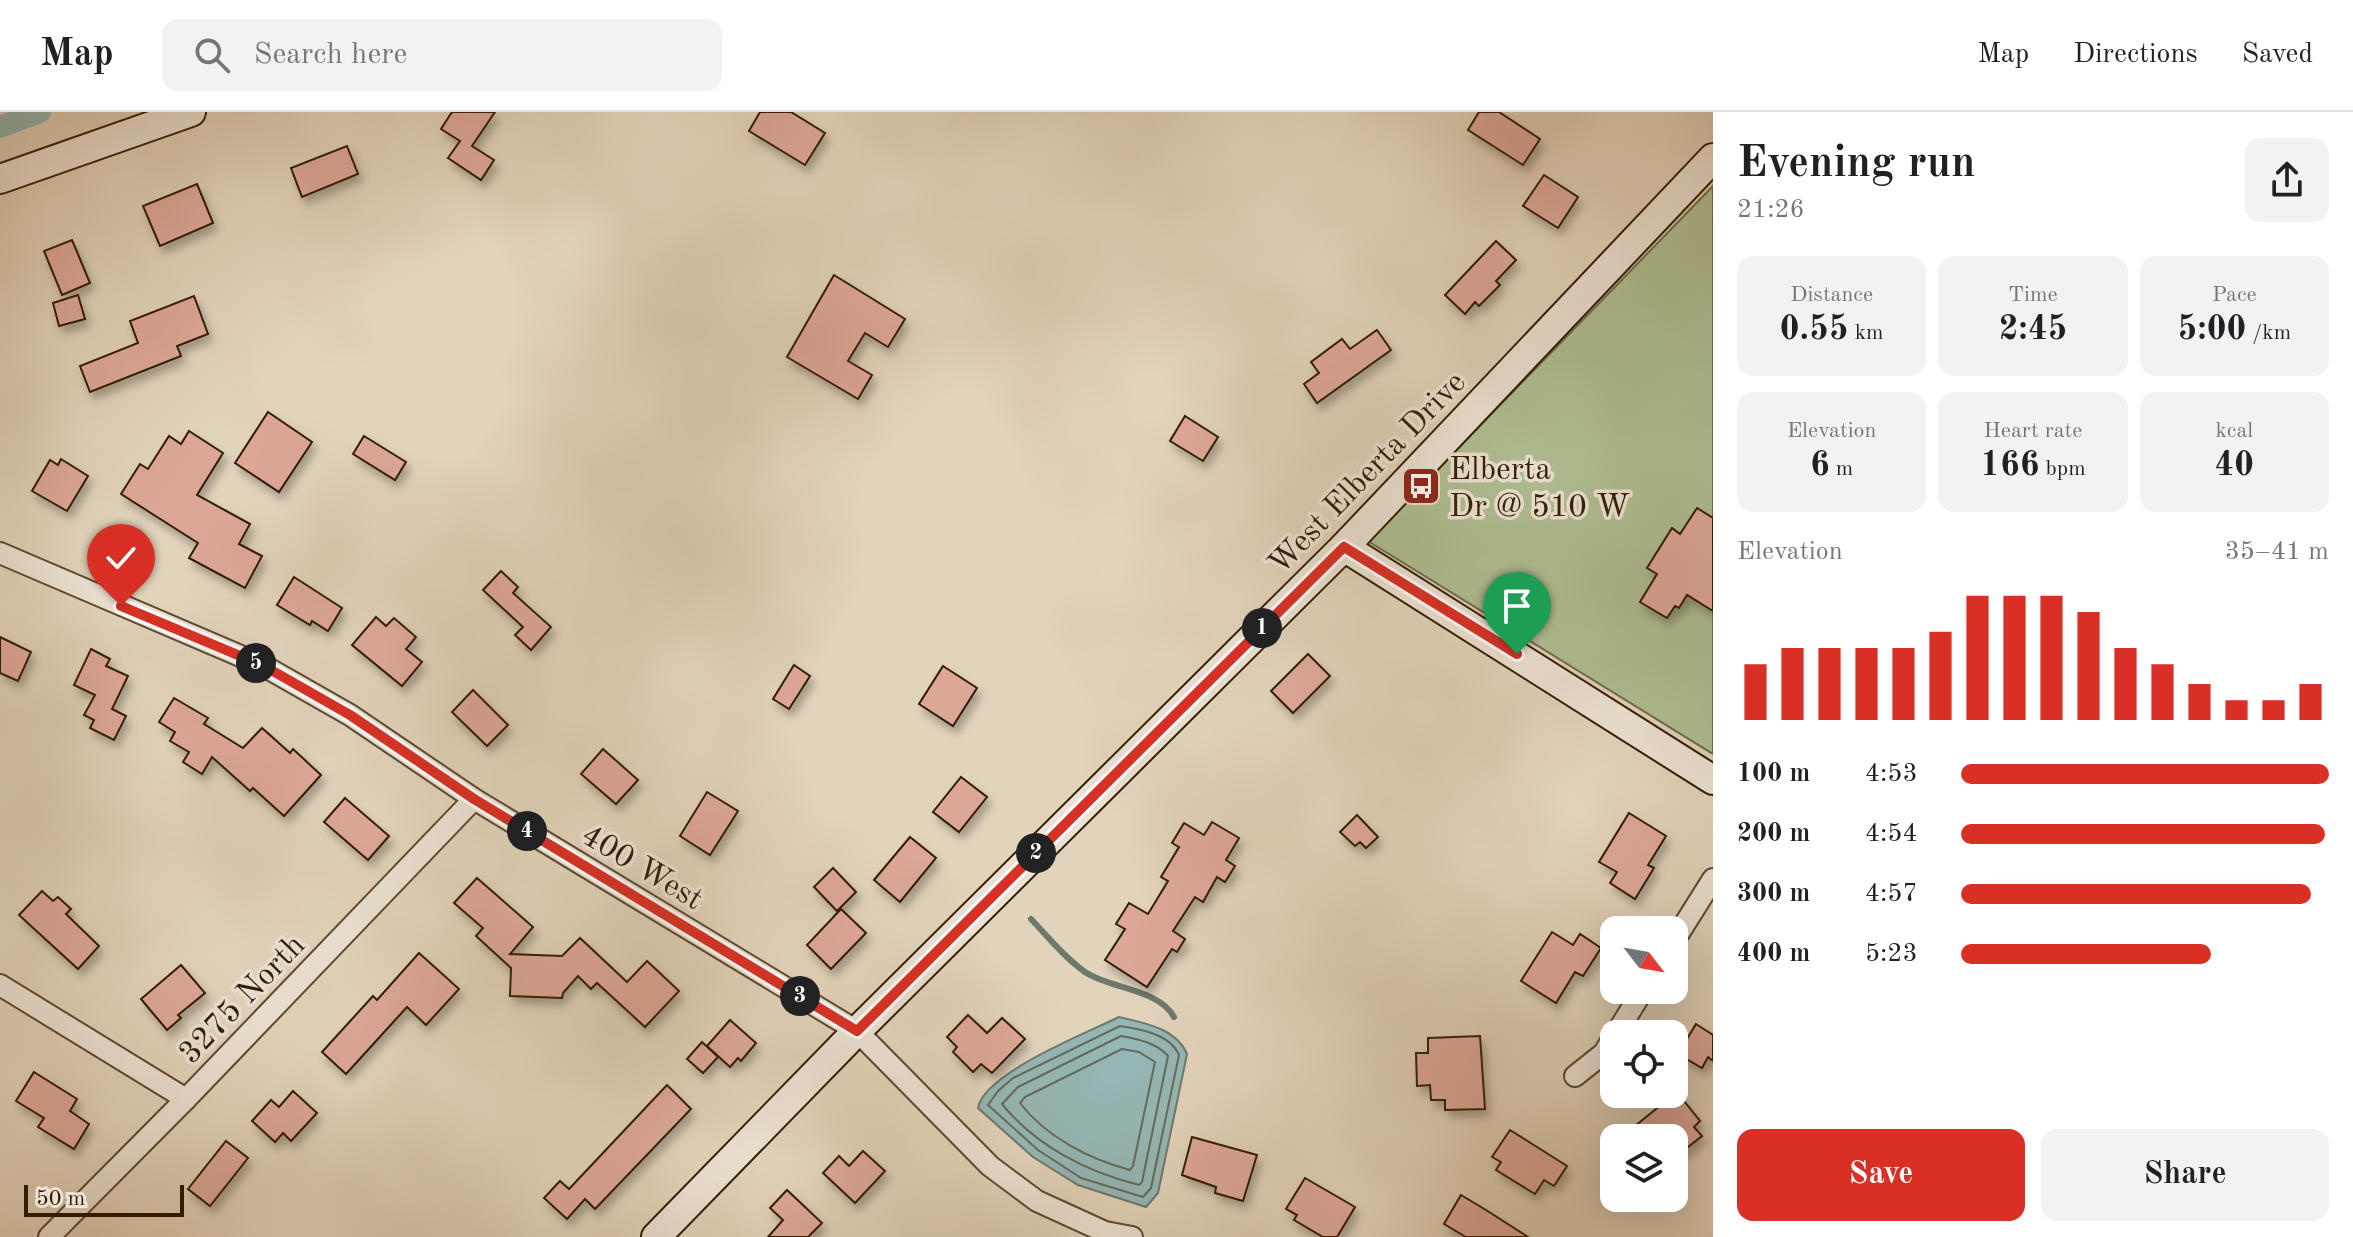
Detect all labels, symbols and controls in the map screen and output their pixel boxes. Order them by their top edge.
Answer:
search box [162,19,722,91]
icon: search [190,33,234,77]
text: Map [40,36,114,74]
text: Search here [254,40,407,70]
text: Map [1977,41,2029,69]
text: Directions [2073,41,2198,69]
text: Saved [2242,41,2313,69]
button: share [2245,138,2329,222]
text: Evening run [1737,142,1975,186]
text: 21:26 [1737,197,1805,223]
text: Distance [1790,284,1873,306]
text: Time [2008,284,2058,306]
text: Pace [2212,284,2257,306]
text: 0.55 [1780,313,1848,347]
text: 2:45 [1999,313,2067,347]
text: 5:00 [2177,313,2246,347]
text: km [1848,322,1884,344]
text: /km [2246,322,2291,344]
street label: West Elberta Drive [1264,367,1473,581]
text: Elevation [1787,420,1876,442]
text: Heart rate [1984,420,2082,442]
text: kcal [2215,420,2253,442]
text: 6 [1810,449,1830,483]
text: 166 [1980,449,2039,483]
text: 40 [2215,449,2254,483]
place label: Elberta Dr @ 510 W [1449,455,1630,524]
text: m [1830,458,1853,480]
text: bpm [2039,458,2086,480]
bus stop icon: Elberta Dr @ 510 W [1400,465,1442,507]
pin [87,524,155,606]
icon: check [99,536,143,580]
text: Elevation [1737,539,1843,565]
text: 35–41 m [2225,539,2329,565]
pin [1483,572,1551,654]
icon: arrive [1495,584,1539,628]
pin: 1 [1242,608,1282,648]
text: 1 [1256,617,1268,639]
pin: 5 [236,643,276,683]
text: 5 [250,652,262,674]
text: 100 m [1737,761,1810,787]
text: 4:53 [1865,761,1918,787]
pin: 4 [507,811,547,851]
text: 4 [521,820,533,842]
street label: 400 West [575,820,708,917]
text: 200 m [1737,821,1810,847]
text: 4:54 [1865,821,1918,847]
pin: 2 [1016,833,1056,873]
text: 2 [1030,842,1042,864]
text: 300 m [1737,881,1810,907]
text: 4:57 [1865,881,1918,907]
north arrow [1600,916,1688,1004]
map controls [1600,916,1688,1212]
street label: 3275 North [174,929,312,1071]
text: 400 m [1737,941,1810,967]
text: 5:23 [1865,941,1918,967]
pin: 3 [780,976,820,1016]
text: 3 [794,985,806,1007]
button: locate [1600,1020,1688,1108]
button: layers [1600,1124,1688,1212]
button: Save [1737,1129,2025,1221]
button: Share [2041,1129,2329,1221]
scale bar [24,1181,184,1217]
text: 50 m [36,1188,85,1210]

